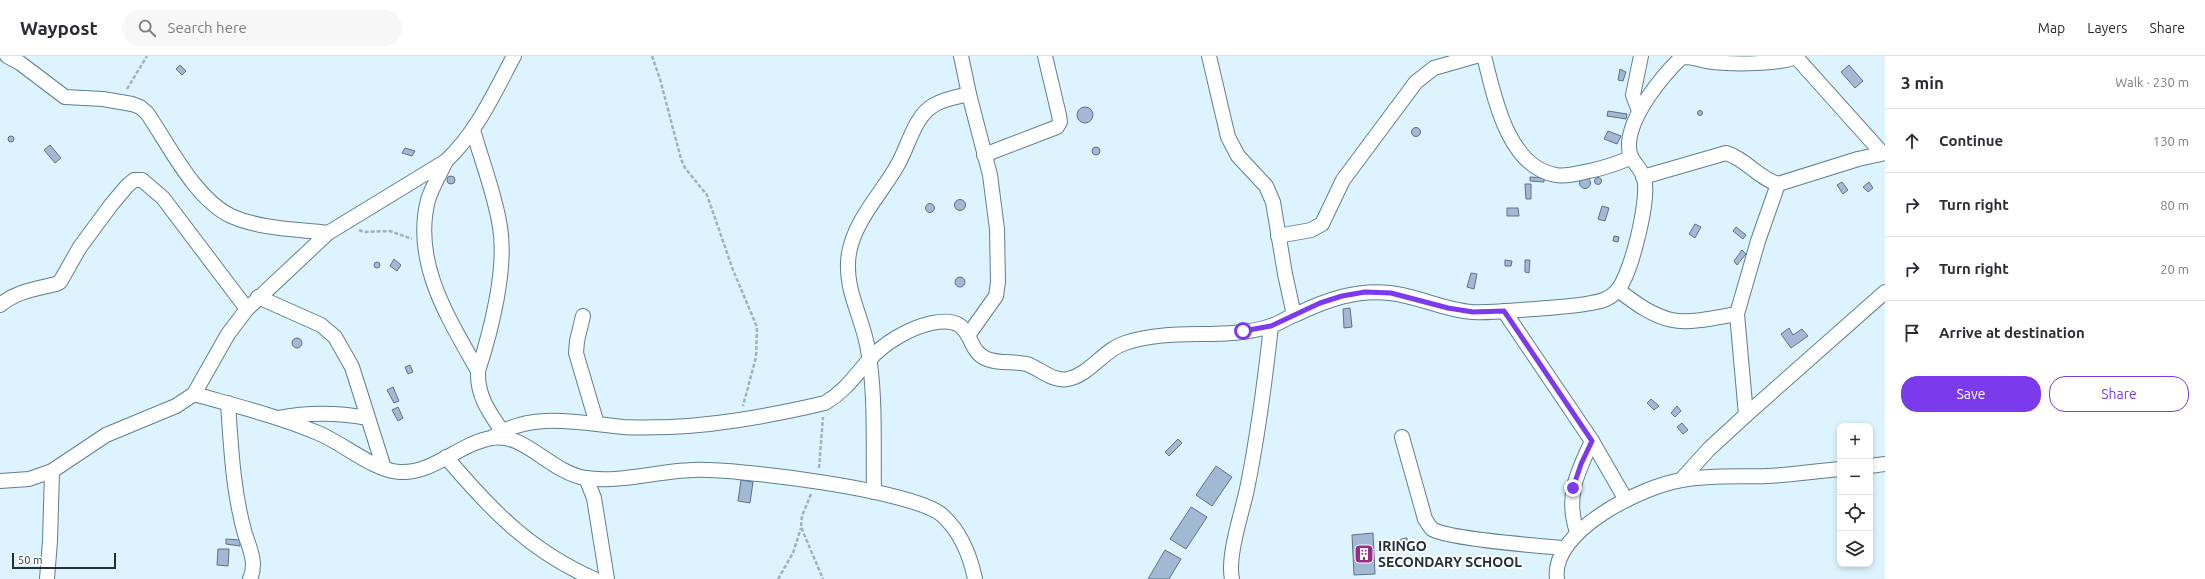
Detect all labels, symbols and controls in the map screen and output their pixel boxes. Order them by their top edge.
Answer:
search box [122,10,402,46]
text: Waypost [20,17,98,39]
icon: search [136,17,158,39]
text: Search here [168,19,247,36]
text: Map [2038,20,2065,36]
text: Layers [2087,20,2127,36]
text: Share [2149,20,2185,36]
text: 3 min [1901,73,1944,92]
text: Walk · 230 m [2115,75,2189,89]
icon: ahead [1901,130,1923,152]
text: Continue [1939,132,2003,149]
text: 130 m [2153,134,2189,148]
icon: right [1901,194,1923,216]
text: Turn right [1939,196,2009,213]
text: 80 m [2160,198,2189,212]
icon: right [1901,258,1923,280]
text: Turn right [1939,260,2009,277]
text: 20 m [2160,262,2189,276]
route start [1234,322,1252,340]
icon: arrive [1901,322,1923,344]
text: Arrive at destination [1939,324,2085,341]
button: Save [1901,376,2041,412]
button: Share [2049,376,2189,412]
map controls [1837,423,1873,567]
button: + [1837,423,1873,459]
button: − [1837,459,1873,495]
route end [1564,479,1582,497]
button: locate [1837,495,1873,531]
button: layers [1837,531,1873,567]
place label: IRINGO SECONDARY SCHOOL [1378,538,1522,570]
building icon: IRINGO SECONDARY SCHOOL [1353,543,1375,565]
scale bar [12,551,116,570]
text: 50 m [18,554,42,566]

